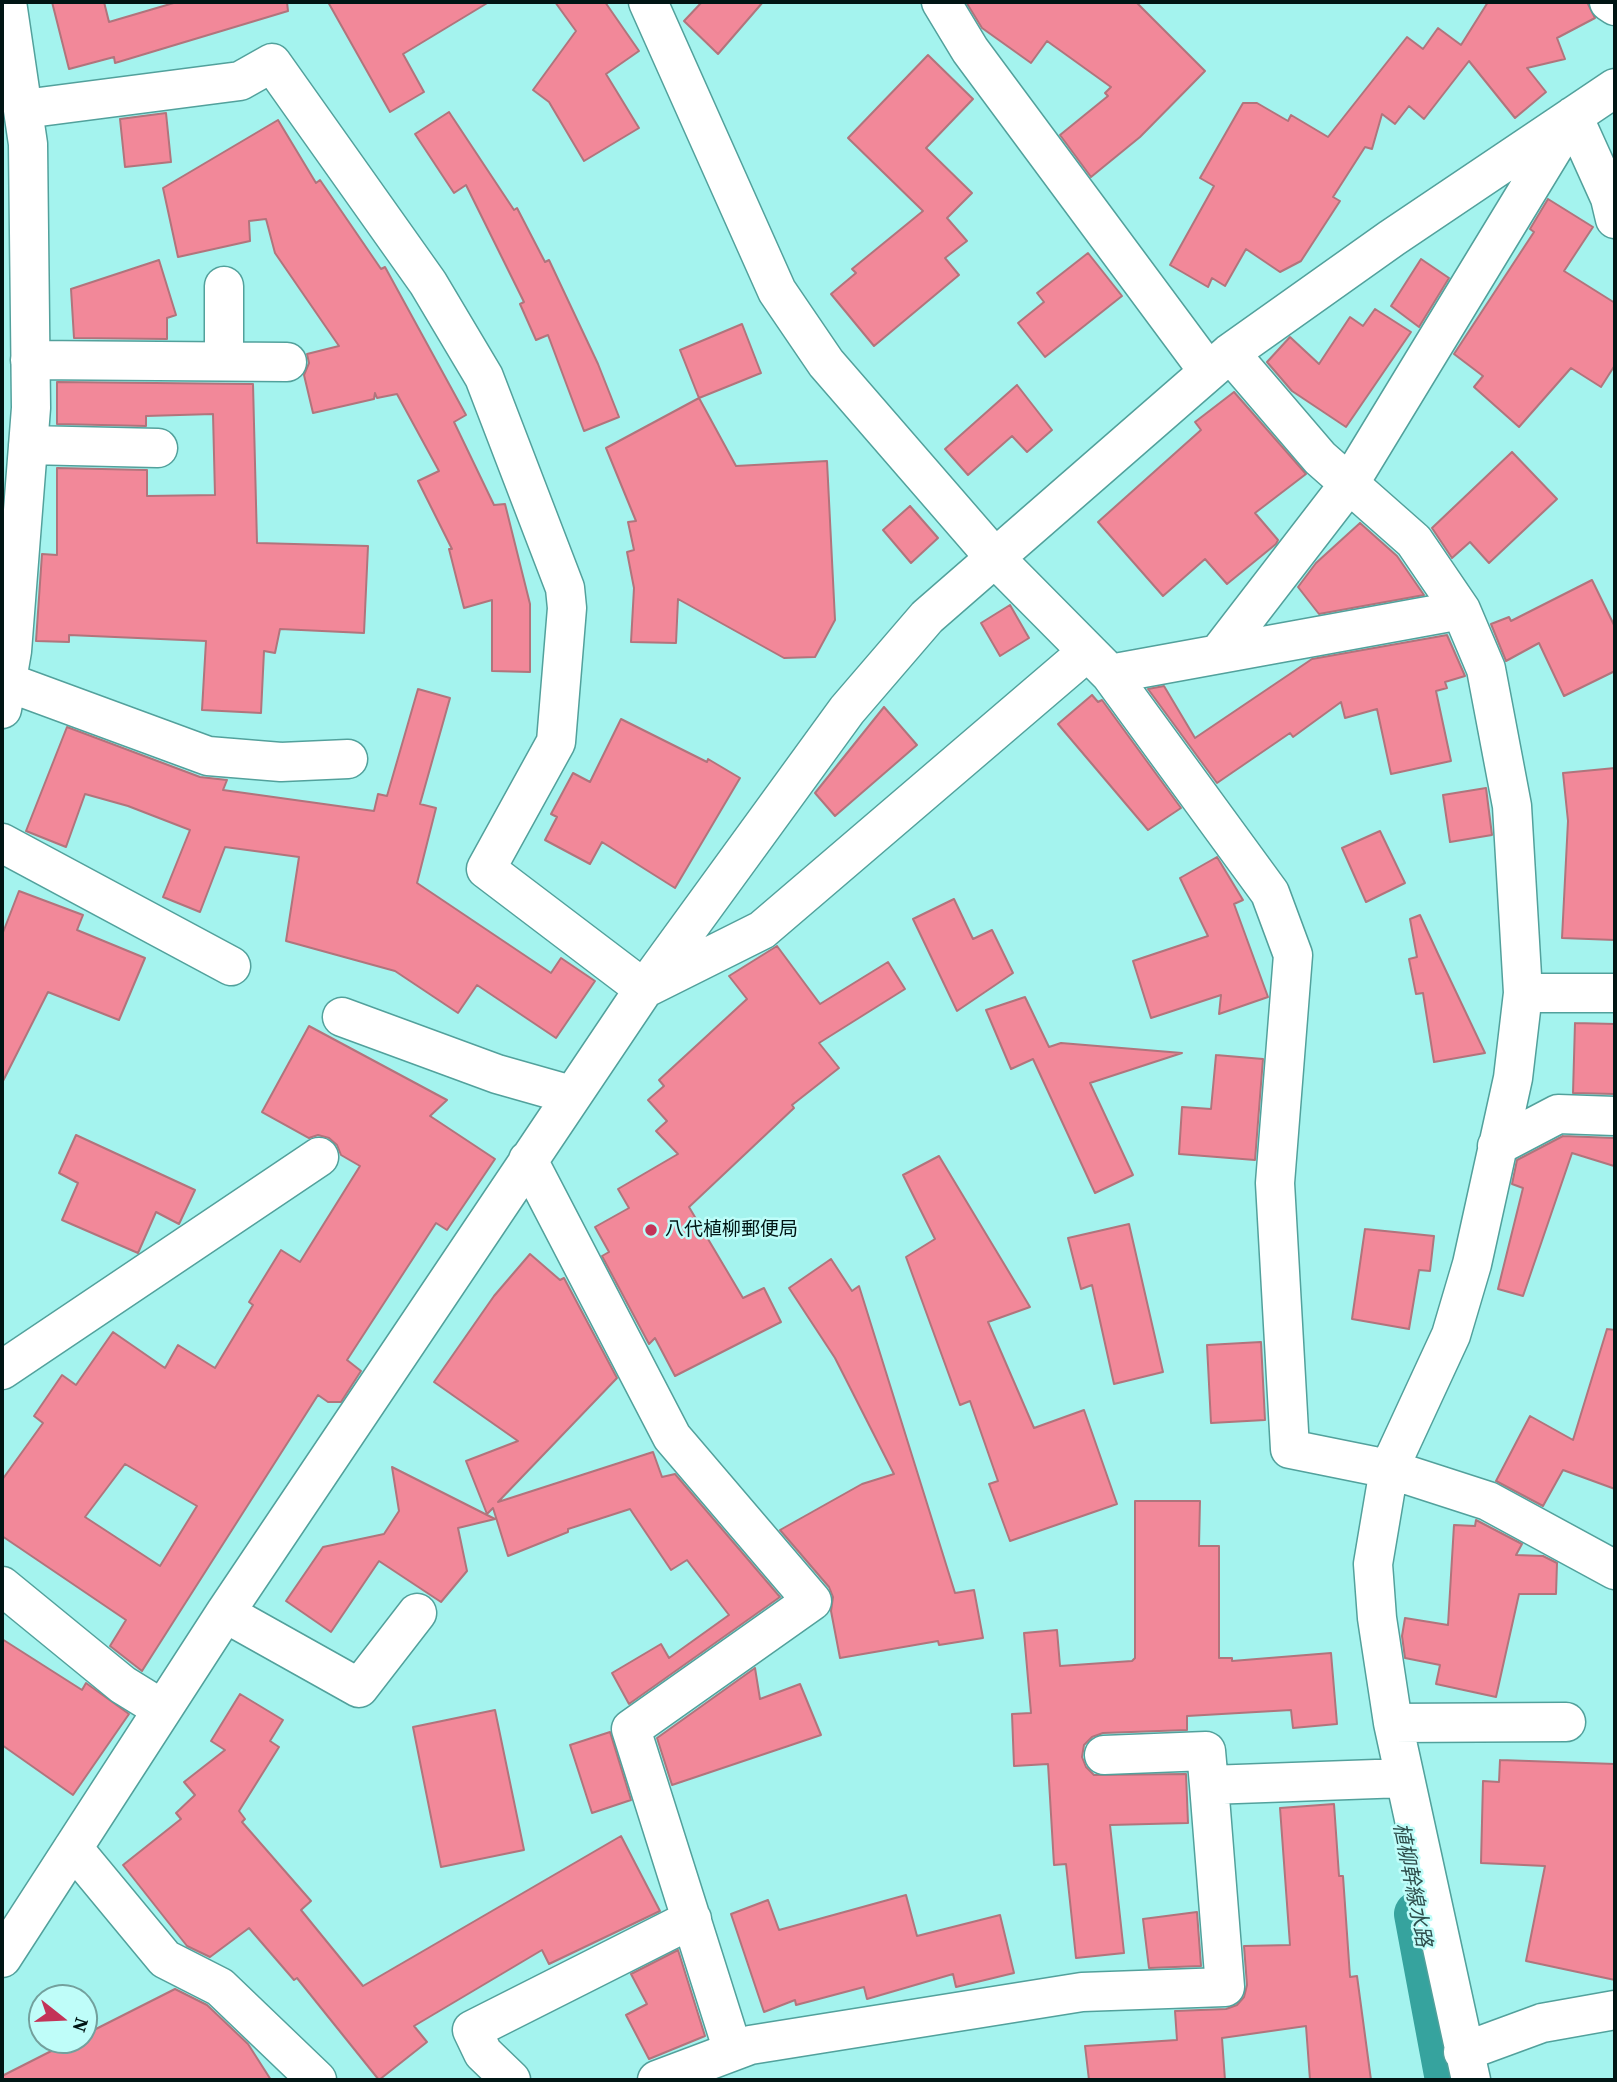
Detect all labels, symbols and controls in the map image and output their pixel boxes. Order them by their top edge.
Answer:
place label: 八代植柳郵便局 [665,1219,798,1241]
marker: 八代植柳郵便局 [643,1222,659,1238]
water label: 植柳幹線水路 [1387,1821,1435,1949]
north arrow [28,1984,98,2054]
text: N [67,2014,96,2035]

